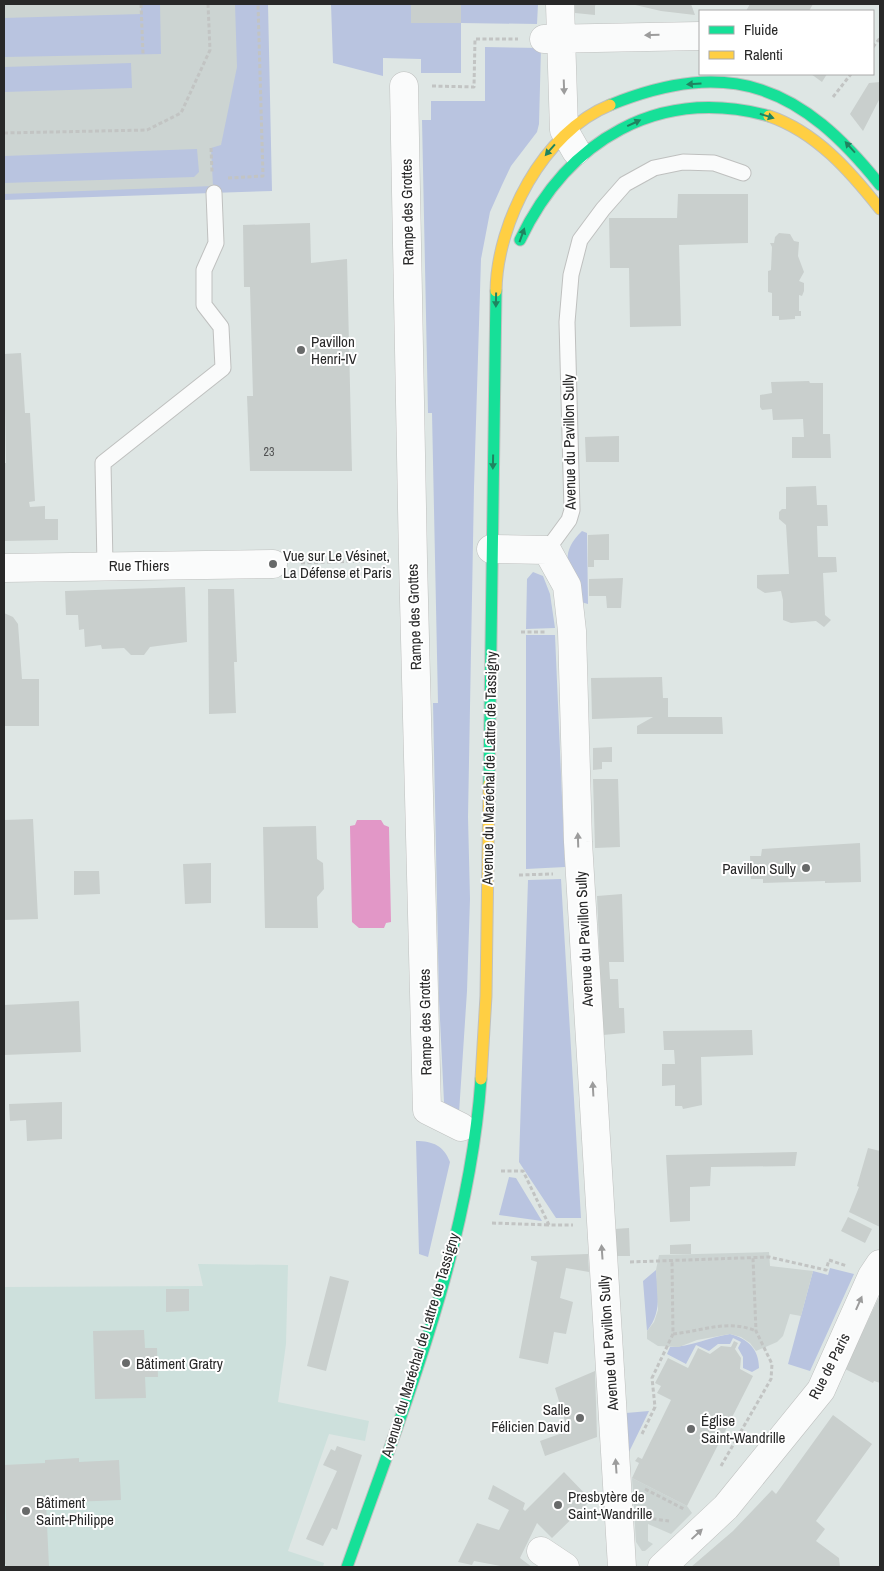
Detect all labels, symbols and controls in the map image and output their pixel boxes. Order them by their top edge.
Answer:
legend [699,10,874,75]
text: Fluide [744,19,778,40]
one-way arrow [643,31,659,39]
text: Ralenti [744,44,783,65]
one-way arrow [560,79,568,95]
one-way arrow [685,80,701,88]
one-way arrow [760,112,775,120]
one-way arrow [627,118,641,126]
one-way arrow [844,142,856,154]
one-way arrow [545,143,556,156]
street label: Rampe des Grottes [396,158,418,266]
one-way arrow [519,228,527,242]
one-way arrow [492,292,500,308]
place label: Pavillon Henri-IV [311,331,358,369]
marker: Pavillon Henri-IV [295,344,307,356]
street label: Avenue du Pavillon Sully [557,373,581,511]
house number: 23 [264,444,274,460]
one-way arrow [489,454,497,470]
place label: Vue sur Le Vésinet, La Défense et Paris [283,545,392,583]
street label: Rue Thiers [109,555,169,576]
marker: Vue sur Le Vésinet, La Défense et Paris [267,558,279,570]
street label: Rampe des Grottes [402,563,426,671]
street label: Avenue du Maréchal de Lattre de Tassigny [476,650,502,886]
one-way arrow [574,832,582,848]
place label: Pavillon Sully [722,858,797,879]
marker: Pavillon Sully [800,862,812,874]
street label: Avenue du Pavillon Sully [570,870,598,1008]
street label: Rampe des Grottes [414,968,436,1076]
one-way arrow [588,1081,596,1097]
street label: Avenue du Maréchal de Lattre de Tassigny [376,1229,464,1461]
one-way arrow [598,1243,606,1259]
street label: Avenue du Pavillon Sully [593,1274,623,1412]
one-way arrow [856,1296,864,1310]
street label: Rue de Paris [803,1329,855,1403]
place label: Bâtiment Gratry [136,1353,224,1374]
marker: Bâtiment Gratry [120,1357,132,1369]
place label: Salle Félicien David [491,1399,570,1437]
place label: Église Saint-Wandrille [701,1410,785,1448]
marker: Salle Félicien David [574,1412,586,1424]
marker: Église Saint-Wandrille [685,1423,697,1435]
one-way arrow [612,1458,620,1474]
place label: Presbytère de Saint-Wandrille [568,1486,652,1524]
place label: Bâtiment Saint-Philippe [36,1492,114,1530]
marker: Presbytère de Saint-Wandrille [552,1499,564,1511]
marker: Bâtiment Saint-Philippe [20,1505,32,1517]
one-way arrow [691,1528,703,1540]

